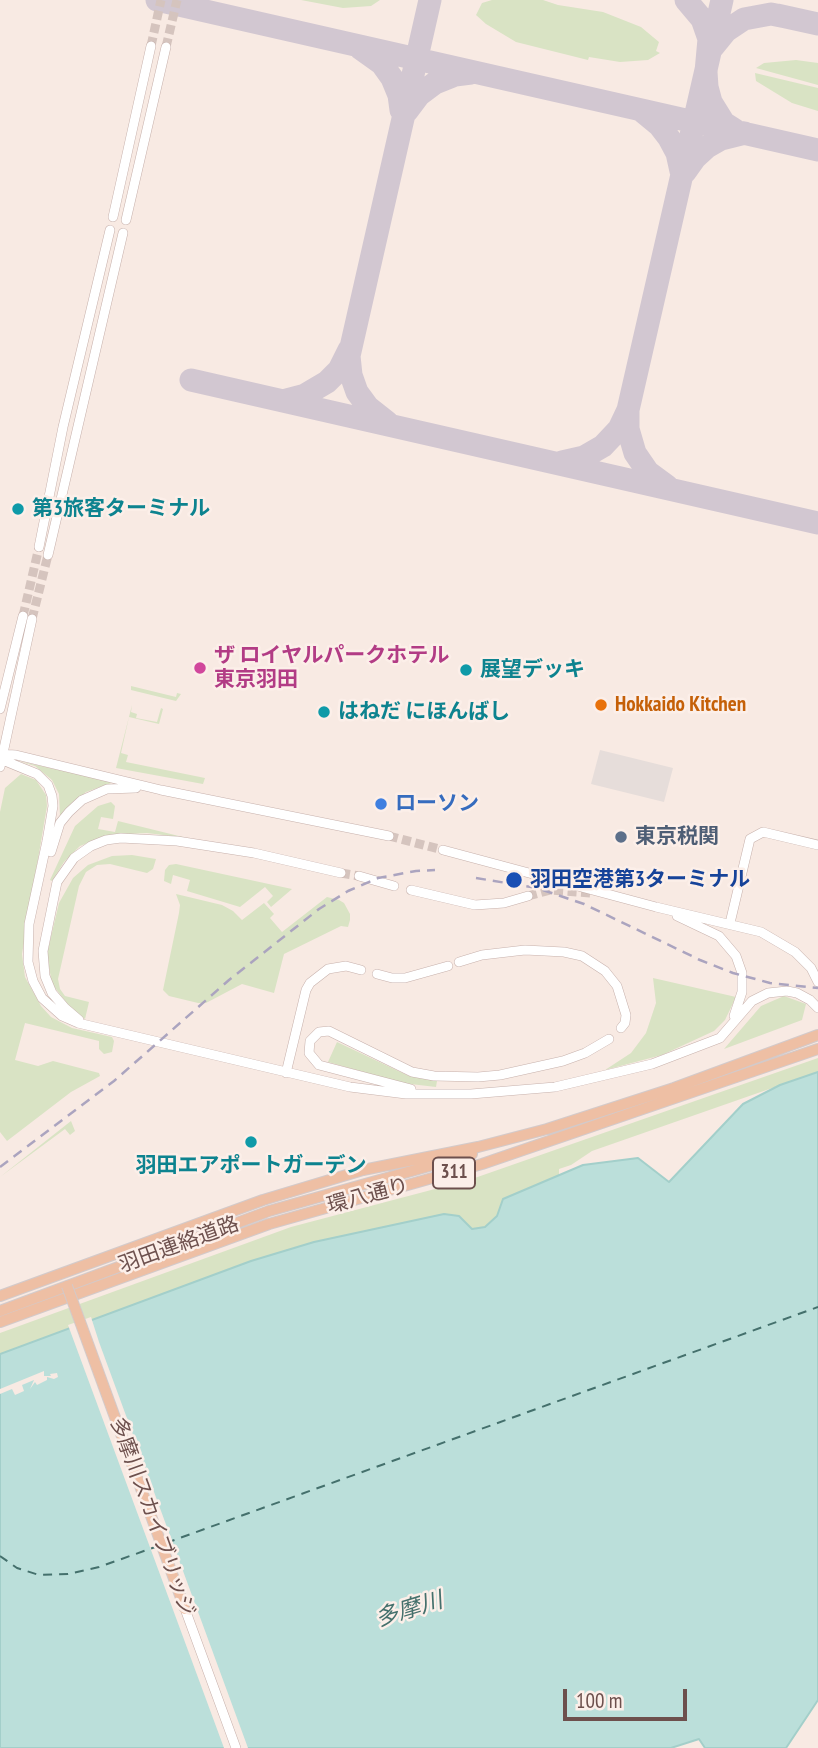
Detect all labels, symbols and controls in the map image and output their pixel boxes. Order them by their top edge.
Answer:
place label: 第3旅客ターミナル [32,496,210,522]
marker: 第3旅客ターミナル [10,501,26,517]
place label: ザ ロイヤルパークホテル 東京羽田 [214,643,449,693]
place label: 展望デッキ [480,657,585,683]
marker: ザ ロイヤルパークホテル 東京羽田 [192,660,208,676]
marker: 展望デッキ [458,662,474,678]
place label: Hokkaido Kitchen [615,692,746,718]
marker: Hokkaido Kitchen [593,697,609,713]
place label: はねだ にほんばし [338,699,510,725]
marker: はねだ にほんばし [316,704,332,720]
place label: ローソン [395,791,479,817]
marker: ローソン [373,796,389,812]
place label: 東京税関 [635,824,719,850]
marker: 東京税関 [613,829,629,845]
place label: 羽田空港第3ターミナル [530,867,750,893]
marker: 羽田空港第3ターミナル [504,870,524,890]
marker: 羽田エアポートガーデン [243,1134,259,1150]
place label: 羽田エアポートガーデン [136,1153,366,1179]
road number: 311 [433,1158,475,1189]
street label: 環八通り [324,1173,412,1219]
street label: 羽田連絡道路 [115,1212,243,1278]
street label: 多摩川スカイブリッジ [104,1414,200,1620]
water label: 多摩川 [372,1587,446,1633]
scale bar [566,1674,690,1718]
text: 100 m [576,1687,622,1714]

